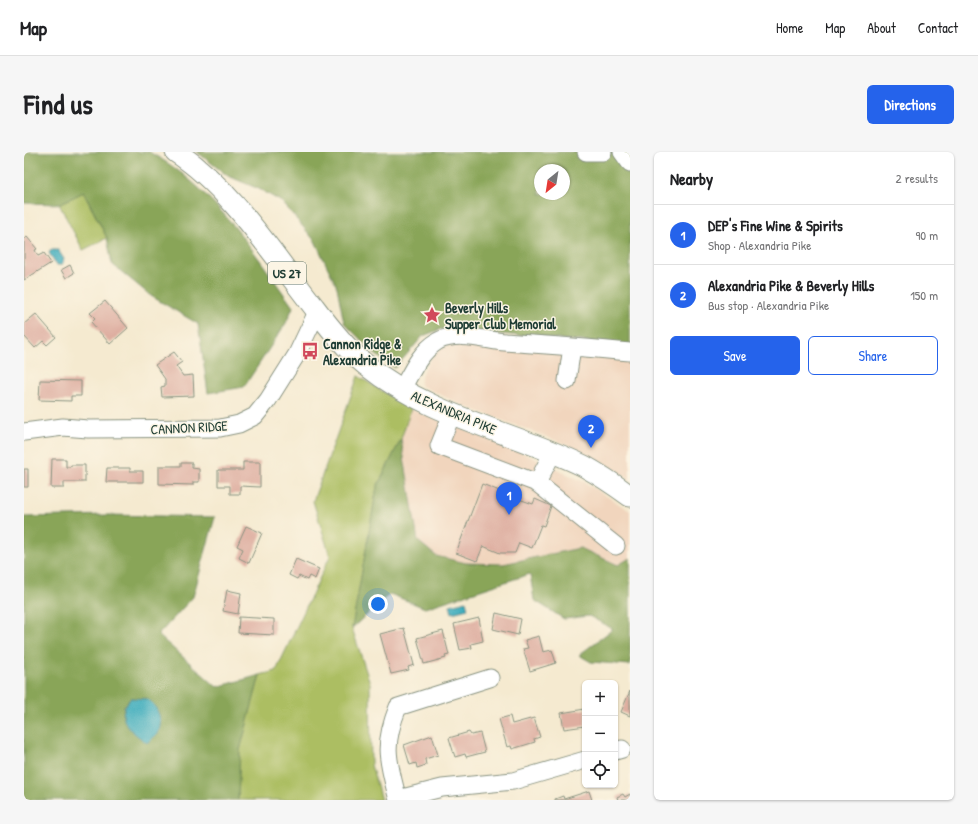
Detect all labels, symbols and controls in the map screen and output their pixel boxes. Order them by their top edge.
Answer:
text: Map [20,15,47,41]
text: Home [776,18,803,37]
text: Map [825,18,845,37]
text: About [867,18,896,37]
text: Contact [918,18,958,37]
text: Find us [24,85,93,123]
button: Directions [867,85,954,124]
north arrow [534,164,570,200]
text: Nearby [670,167,713,190]
text: 2 results [896,169,938,187]
text: DEP's Fine Wine & Spirits [708,215,843,236]
text: 1 [681,226,685,244]
text: 90 m [916,226,938,244]
text: Shop · Alexandria Pike [708,236,811,254]
road number: US 27 [268,262,306,284]
text: Alexandria Pike & Beverly Hills [708,275,874,296]
text: 2 [680,286,686,304]
text: 150 m [910,286,938,304]
text: Bus stop · Alexandria Pike [708,296,829,314]
place label: Beverly Hills Supper Club Memorial [445,298,556,335]
place icon: Beverly Hills Supper Club Memorial [422,305,442,325]
place label: Cannon Ridge & Alexandria Pike [323,334,402,369]
button: Save [670,336,800,375]
button: Share [808,336,938,375]
bus stop icon: Cannon Ridge & Alexandria Pike [300,341,320,361]
street label: ALEXANDRIA PIKE [408,386,500,438]
street label: CANNON RIDGE [150,415,228,439]
pin: 2 [578,415,604,448]
pin: 1 [496,482,522,515]
your location [368,594,388,614]
map controls [582,680,618,788]
button: + [582,680,618,716]
button: − [582,716,618,752]
button: locate [582,752,618,788]

